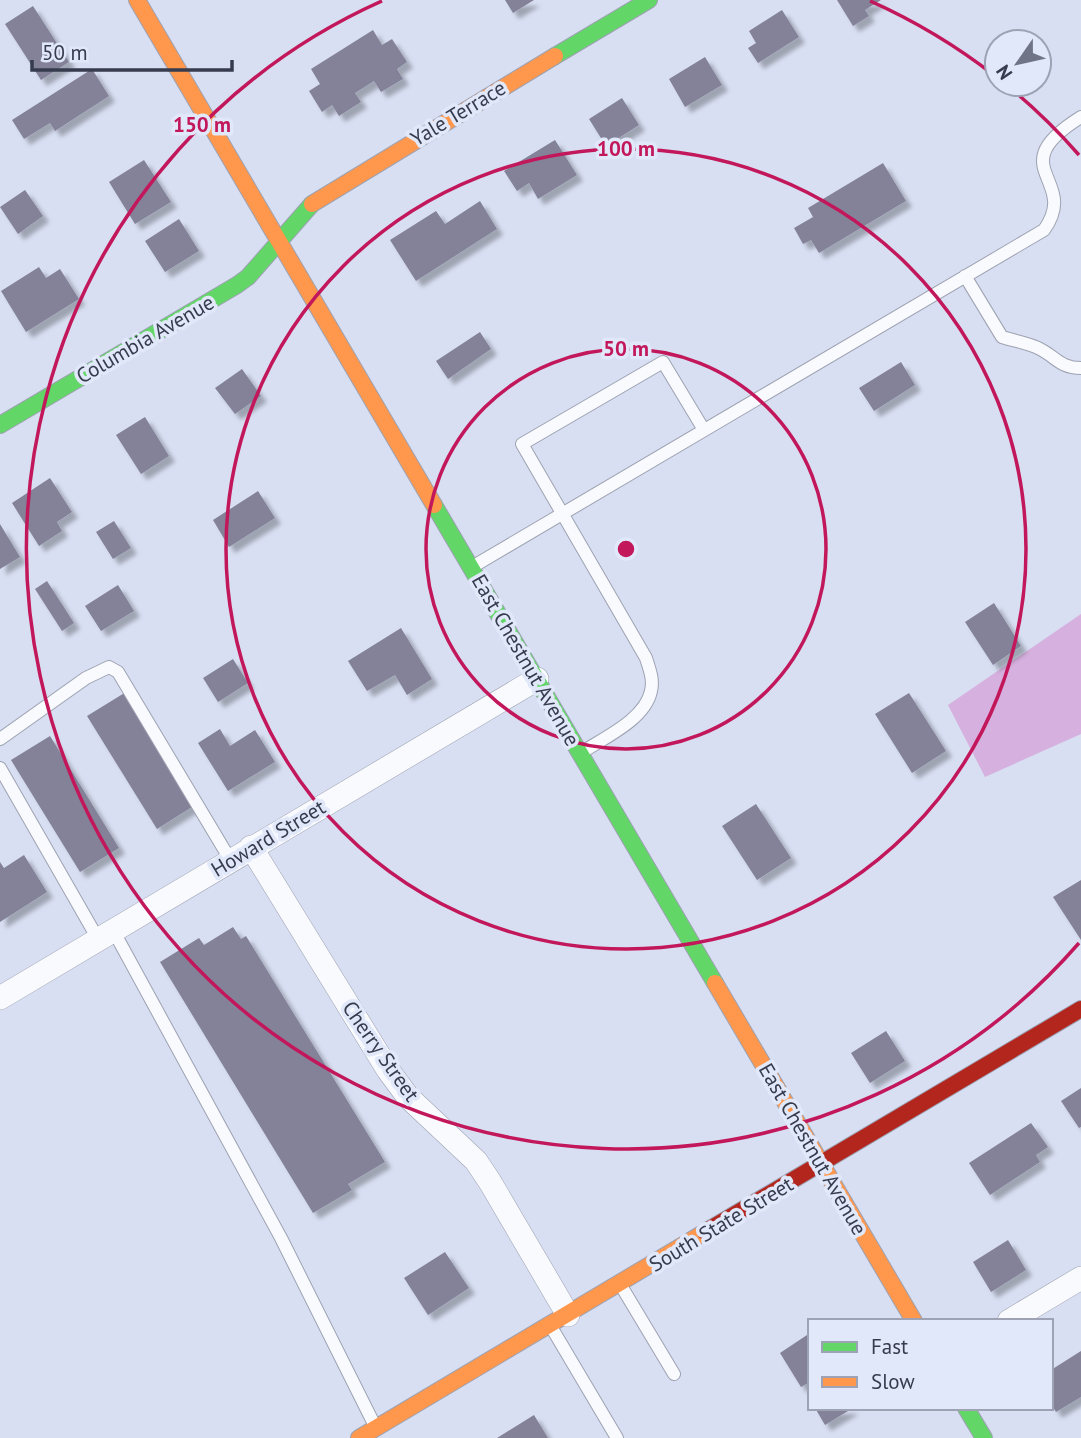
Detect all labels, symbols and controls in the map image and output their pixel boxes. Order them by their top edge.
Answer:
scale bar [32,28,231,72]
north arrow [983,28,1053,98]
text: 50 m [42,39,88,66]
text: N [990,61,1017,84]
street label: Yale Terrace [405,74,511,152]
text: 150 m [173,111,231,138]
text: 100 m [597,135,655,162]
street label: Columbia Avenue [71,289,219,389]
text: 50 m [603,335,649,362]
centre of rings [614,537,638,561]
street label: East Chestnut Avenue [466,569,586,751]
street label: Howard Street [206,793,330,883]
street label: Cherry Street [336,995,426,1107]
street label: East Chestnut Avenue [753,1058,873,1240]
street label: South State Street [644,1170,798,1278]
legend [808,1319,1053,1410]
text: Fast [871,1333,908,1360]
text: Slow [871,1368,915,1395]

